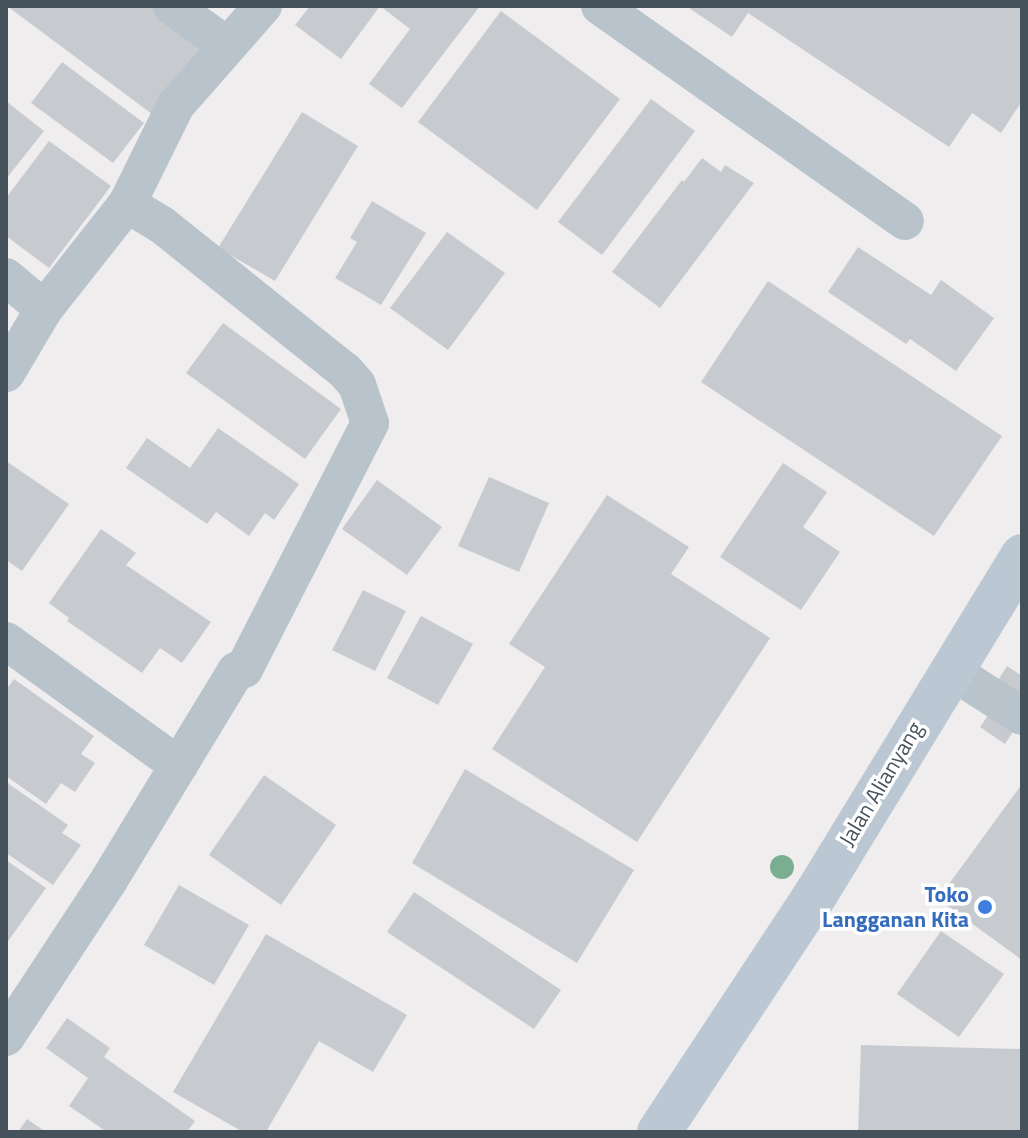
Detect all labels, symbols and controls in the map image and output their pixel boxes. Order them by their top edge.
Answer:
street label: Jalan Alianyang [834,717,928,851]
place label: Toko Langganan Kita [822,881,969,932]
marker: Toko Langganan Kita [976,898,994,916]

